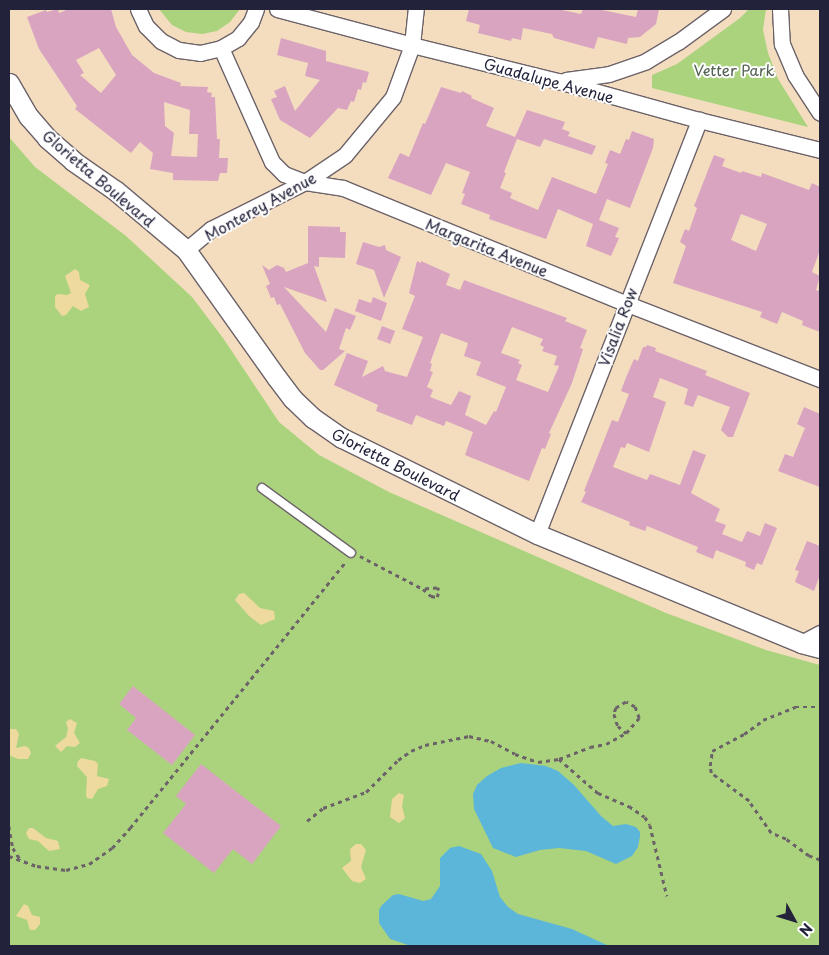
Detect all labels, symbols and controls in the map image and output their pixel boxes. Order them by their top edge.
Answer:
street label: Guadalupe Avenue [482,54,616,106]
park label: Vetter Park [693,61,775,79]
street label: Glorietta Boulevard [39,126,159,230]
street label: Monterey Avenue [201,168,319,244]
street label: Margarita Avenue [423,214,551,280]
street label: Visalia Row [594,285,640,369]
street label: Glorietta Boulevard [329,424,463,504]
north arrow [769,895,819,945]
text: N [794,919,818,941]

